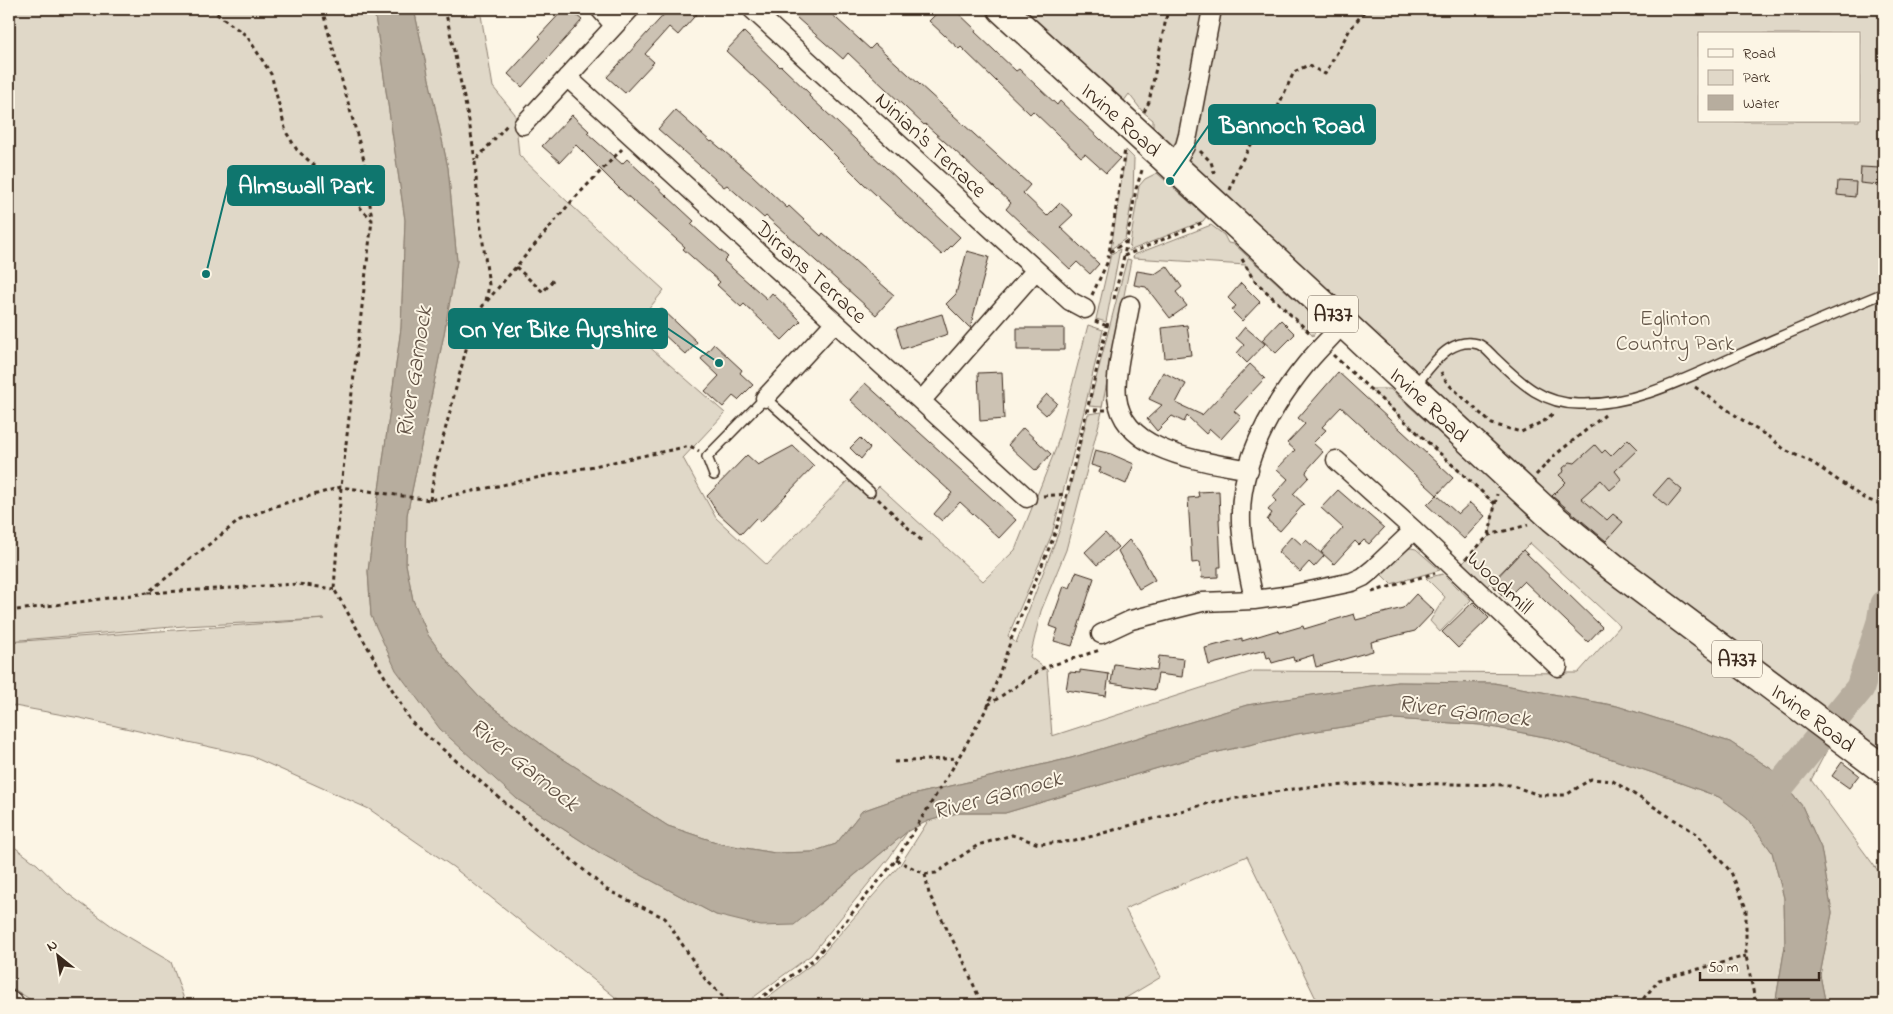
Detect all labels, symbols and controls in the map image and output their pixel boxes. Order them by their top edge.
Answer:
legend [1698,32,1860,122]
text: Road [1743,43,1776,65]
text: Park [1743,67,1771,89]
street label: Irvine Road [1073,76,1167,166]
street label: Ninian's Terrace [867,86,993,207]
text: Water [1743,93,1779,115]
callout: Bannoch Road [1209,105,1375,144]
text: Bannoch Road [1218,110,1365,145]
callout: Almswall Park [228,166,384,205]
text: Almswall Park [238,170,374,205]
street label: Dirrans Terrace [746,214,873,332]
road number: A737 [1308,296,1358,332]
water label: River Garnock [388,303,443,441]
park label: Eglinton Country Park [1616,304,1735,362]
callout: On Yer Bike Ayrshire [449,309,667,348]
text: On Yer Bike Ayrshire [459,314,658,350]
street label: Irvine Road [1381,361,1475,451]
street label: Woodmill [1459,545,1539,623]
road number: A737 [1712,641,1762,678]
street label: Irvine Road [1763,677,1861,762]
water label: River Garnock [1396,687,1533,738]
water label: River Garnock [461,711,587,822]
water label: River Garnock [929,762,1068,830]
north arrow [32,932,82,982]
text: N [43,935,62,957]
scale bar [1700,949,1819,981]
text: 50 m [1708,957,1739,979]

